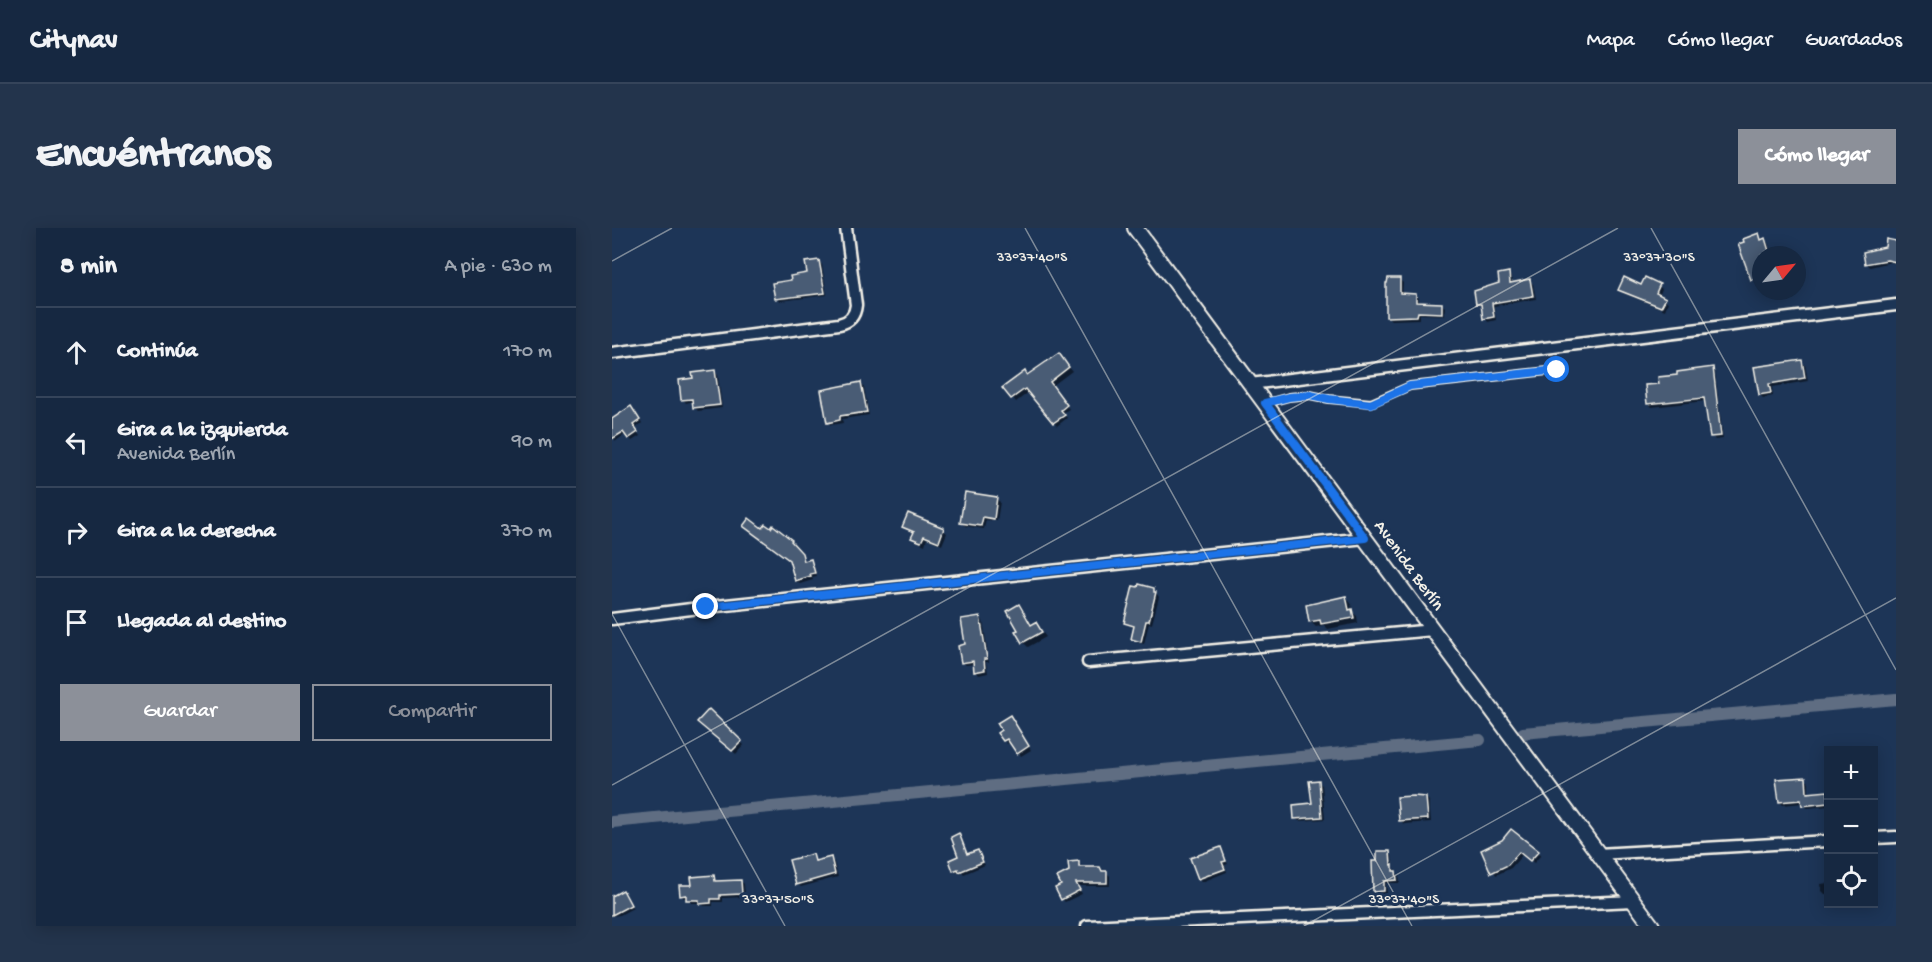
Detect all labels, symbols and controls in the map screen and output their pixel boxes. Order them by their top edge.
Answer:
text: Citynav [30,25,118,58]
text: Mapa [1586,29,1635,54]
text: Cómo llegar [1668,29,1772,54]
text: Guardados [1805,29,1902,54]
button: Cómo llegar [1738,129,1896,184]
text: Encuéntranos [36,132,270,181]
north arrow [1752,246,1806,300]
text: 33°37'40"S [996,249,1067,267]
text: 33°37'30"S [1622,249,1695,267]
text: 8 min [60,252,117,283]
text: A pie · 630 m [444,256,552,279]
icon: ahead [60,336,93,369]
text: Continúa [117,339,198,365]
text: 170 m [503,341,552,364]
route start [1543,356,1569,382]
text: Gira a la izquierda [117,418,288,444]
icon: left [60,426,93,459]
text: 90 m [512,431,552,454]
text: Avenida Berlín [117,444,235,467]
icon: right [60,516,93,549]
street label: Avenida Berlín [1368,517,1448,616]
text: Gira a la derecha [117,519,275,545]
text: 370 m [501,521,552,544]
route end [692,593,718,619]
icon: arrive [60,606,93,639]
text: Llegada al destino [117,609,287,635]
button: Guardar [60,684,300,741]
button: Compartir [312,684,552,741]
map controls [1824,746,1878,908]
button: + [1824,746,1878,800]
button: − [1824,800,1878,854]
button: locate [1824,854,1878,908]
text: 33°37'50"S [741,891,814,909]
text: 33°37'40"S [1368,891,1439,909]

